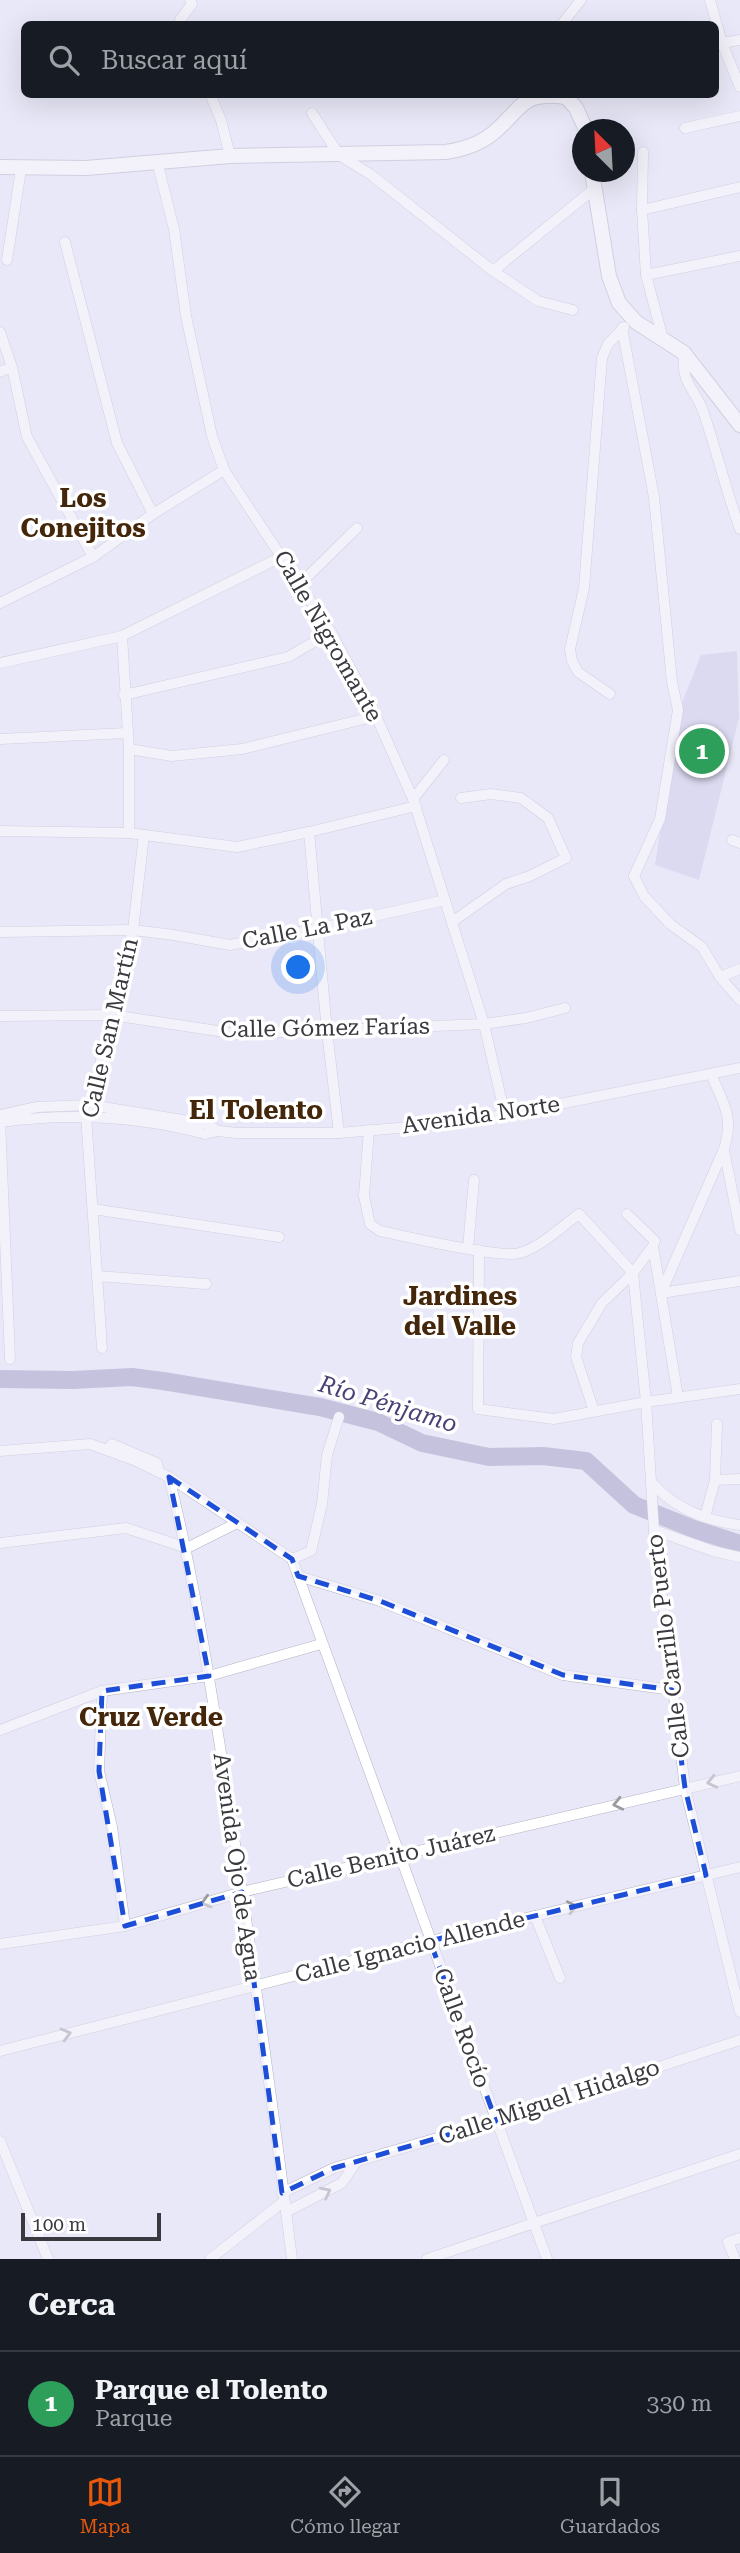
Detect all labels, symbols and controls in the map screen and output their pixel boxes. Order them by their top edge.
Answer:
search box [21,21,719,98]
icon: search [45,41,83,79]
text: Buscar aquí [101,45,247,75]
north arrow [572,119,635,182]
district label: Los Conejitos [20,483,146,543]
street label: Calle Nigromante [268,546,388,726]
pin: 1 [679,725,725,777]
street label: Calle La Paz [240,903,374,955]
street label: Calle San Martín [76,935,144,1121]
your location [281,950,315,984]
street label: Calle Gómez Farías [220,1013,430,1043]
street label: Avenida Norte [400,1091,562,1139]
district label: El Tolento [189,1095,323,1125]
district label: Jardines del Valle [403,1281,517,1341]
water label: Río Pénjamo [315,1369,461,1438]
street label: Calle Carrillo Puerto [641,1533,695,1759]
district label: Cruz Verde [79,1702,223,1732]
street label: Avenida Ojo de Agua [208,1751,266,1984]
one-way arrow [706,1774,718,1788]
one-way arrow [612,1795,624,1810]
street label: Calle Benito Juárez [285,1820,498,1894]
one-way arrow [200,1894,212,1909]
one-way arrow [566,1901,578,1915]
street label: Calle Ignacio Allende [292,1905,528,1989]
street label: Calle Rocío [428,1964,496,2092]
one-way arrow [60,2028,72,2042]
street label: Calle Miguel Hidalgo [435,2053,663,2151]
one-way arrow [319,2186,331,2200]
scale bar [21,2210,161,2242]
text: 100 m [32,2213,86,2236]
text: Cerca [28,2287,115,2322]
text: Parque el Tolento [95,2375,328,2405]
text: 1 [45,2390,57,2417]
text: 330 m [647,2390,712,2417]
text: Parque [95,2405,172,2432]
tab: Mapa [80,2473,131,2538]
tab: Cómo llegar [290,2473,400,2538]
tab: Guardados [560,2473,660,2538]

